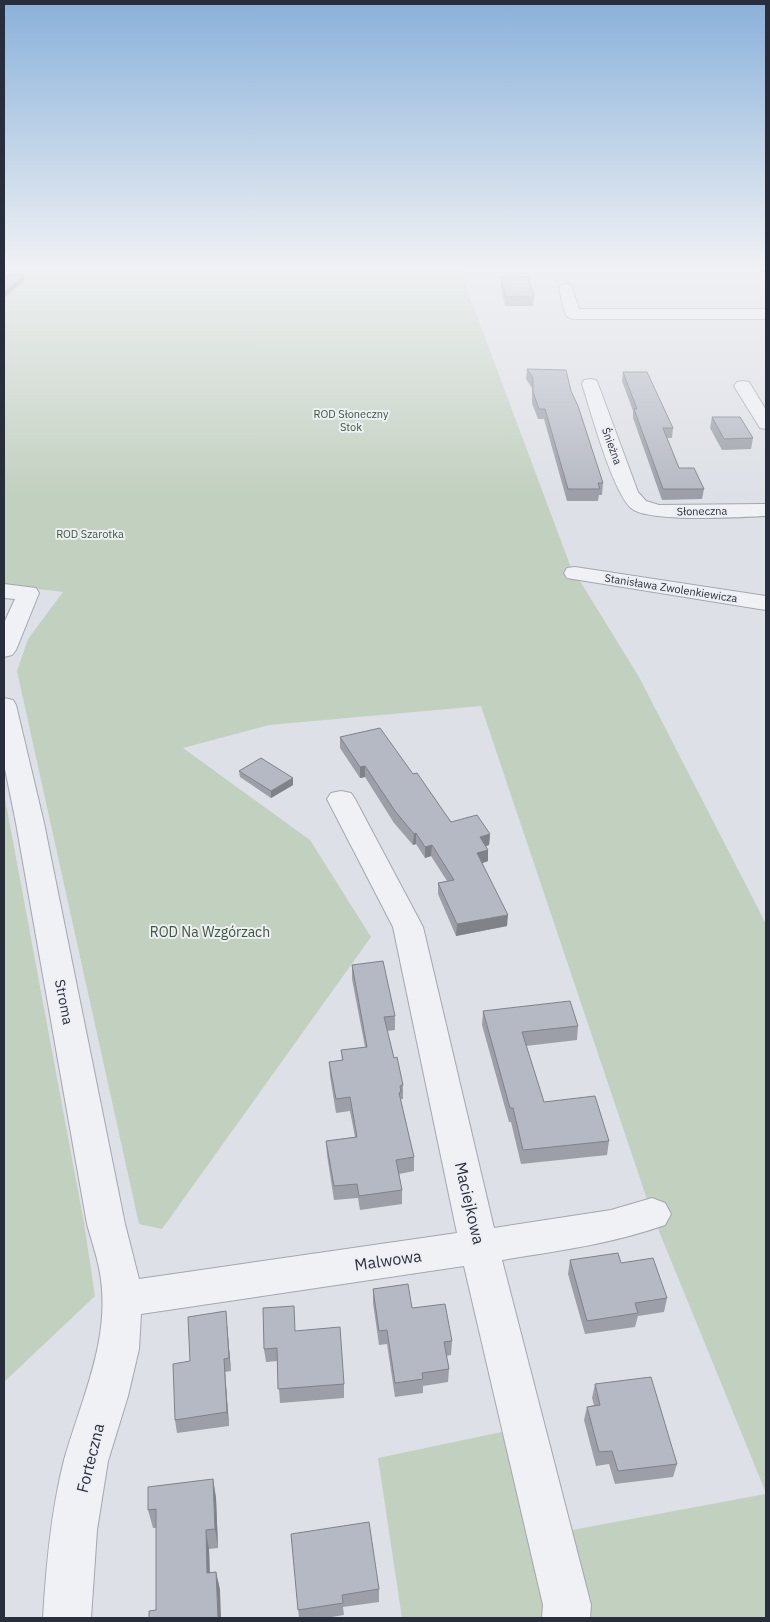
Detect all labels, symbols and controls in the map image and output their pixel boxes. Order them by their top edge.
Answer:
park label: ROD Słoneczny Stok [314,407,389,434]
street label: Śnieżna [599,425,625,467]
street label: Słoneczna [677,504,728,518]
park label: ROD Szarotka [56,527,124,541]
street label: Stanisława Zwolenkiewicza [603,571,739,605]
park label: ROD Na Wzgórzach [150,923,270,941]
street label: Stroma [51,978,77,1027]
street label: Maciejkowa [451,1160,489,1247]
street label: Malwowa [353,1245,423,1275]
street label: Forteczna [72,1421,108,1495]

